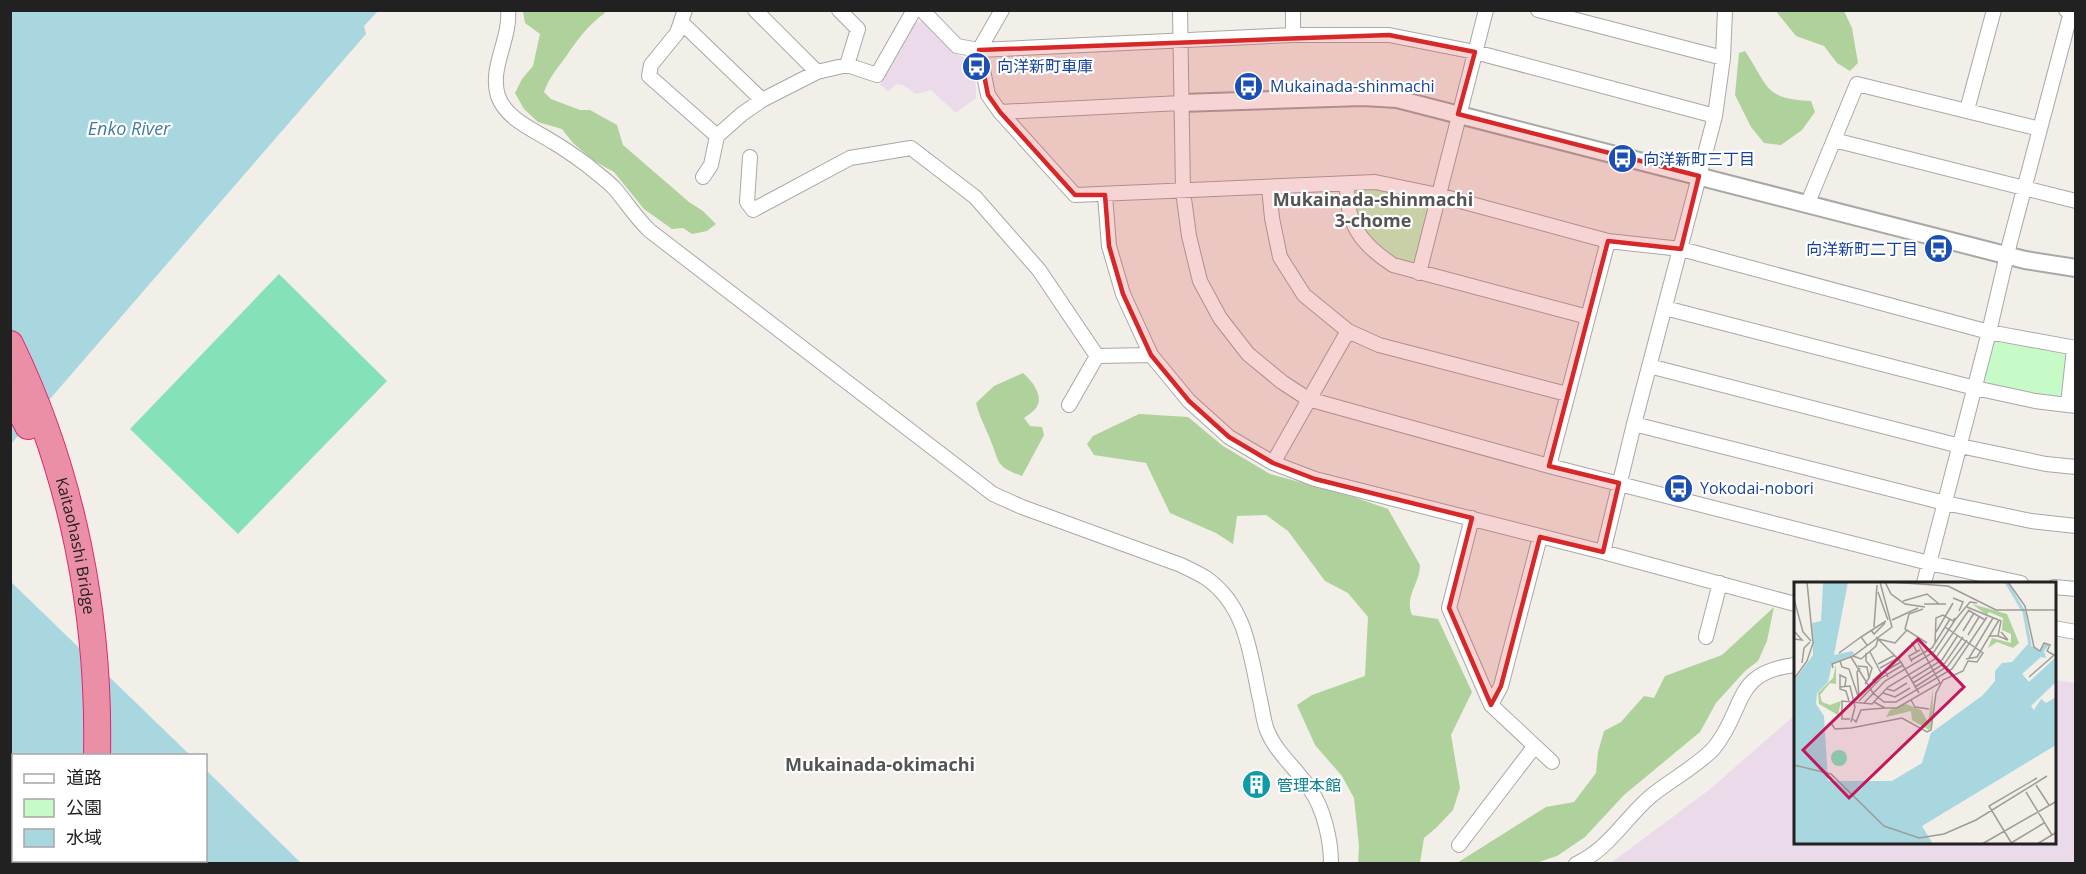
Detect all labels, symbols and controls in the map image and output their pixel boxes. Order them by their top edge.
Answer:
bus stop icon: 向洋新町車庫 [960,50,992,82]
place label: 向洋新町車庫 [997,55,1093,77]
bus stop icon: Mukainada-shinmachi [1233,70,1265,102]
place label: Mukainada-shinmachi [1270,75,1435,97]
water label: Enko River [88,116,171,140]
bus stop icon: 向洋新町三丁目 [1606,143,1638,175]
place label: 向洋新町三丁目 [1643,148,1755,170]
district label: Mukainada-shinmachi 3-chome [1273,187,1473,232]
bus stop icon: 向洋新町二丁目 [1923,233,1955,265]
place label: 向洋新町二丁目 [1806,238,1918,260]
bus stop icon: Yokodai-nobori [1663,472,1695,504]
street label: Kaitaohashi Bridge [51,475,100,616]
place label: Yokodai-nobori [1700,477,1814,499]
inset map [1794,582,2056,844]
district label: Mukainada-okimachi [785,752,975,776]
legend [12,754,207,862]
text: 道路 [66,765,102,789]
building icon: 管理本館 [1240,769,1272,801]
place label: 管理本館 [1277,774,1341,796]
text: 公園 [66,795,102,819]
text: 水域 [66,825,102,849]

